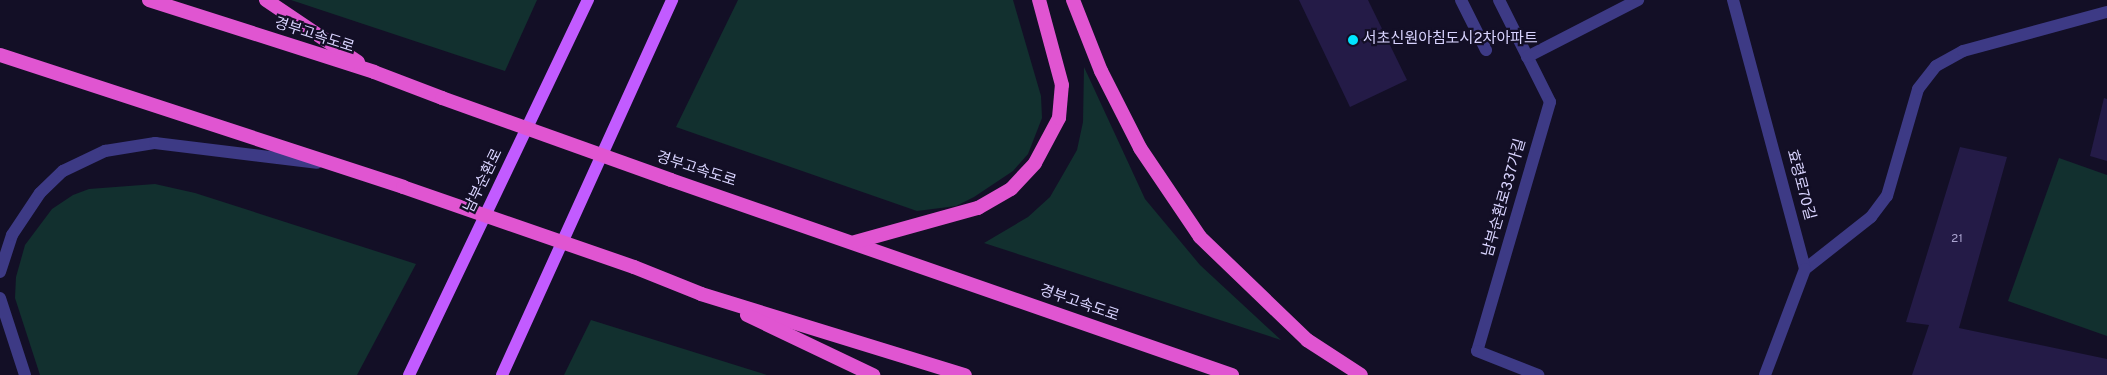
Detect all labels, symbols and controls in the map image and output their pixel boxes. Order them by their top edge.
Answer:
street label: 경부고속도로 [272,15,356,57]
place label: 서초신원아침도시2차아파트 [1363,31,1538,49]
marker: 서초신원아침도시2차아파트 [1347,34,1359,46]
street label: 남부순환로337가길 [1479,137,1531,259]
street label: 남부순환로 [461,146,507,216]
street label: 효령로70길 [1782,148,1818,222]
street label: 경부고속도로 [654,149,738,191]
house number: 21 [1951,233,1963,247]
street label: 경부고속도로 [1037,282,1121,326]

